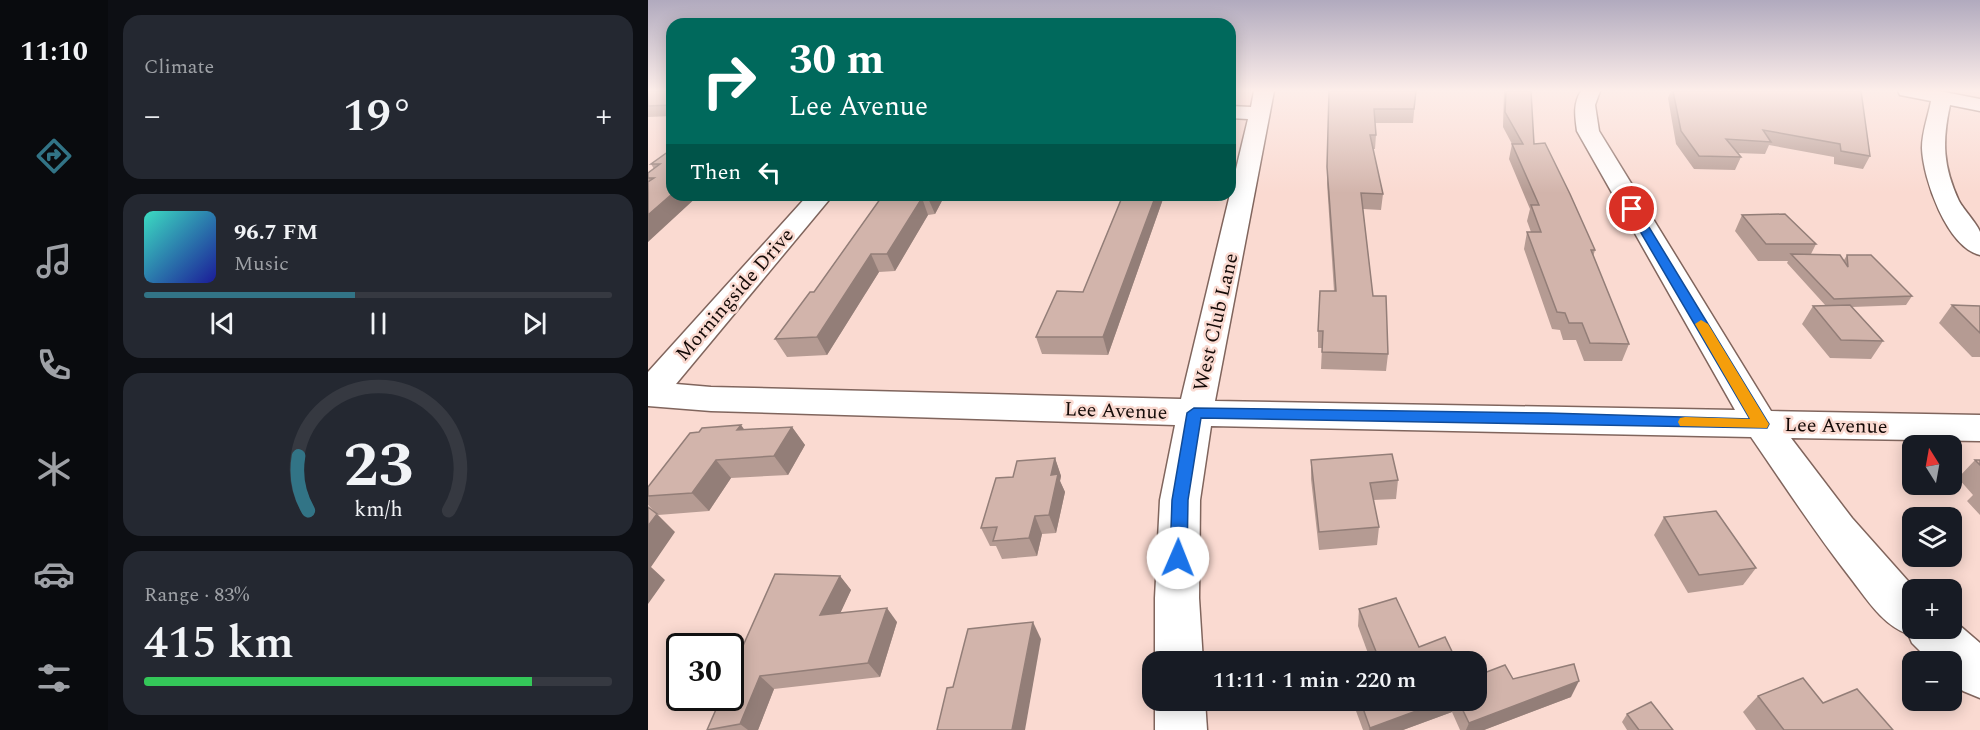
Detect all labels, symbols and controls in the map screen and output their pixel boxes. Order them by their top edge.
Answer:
text: 30 m [789,29,884,92]
text: 11:10 [20,31,88,73]
icon: right [690,42,768,120]
text: Climate [144,52,214,82]
text: 19° [343,82,413,151]
text: Lee Avenue [789,86,928,128]
text: − [144,91,161,141]
text: + [596,91,612,141]
icon: directions [33,135,75,177]
text: Then [690,156,741,189]
icon: left [753,156,786,189]
pin [1606,183,1657,234]
icon: arrive [1615,192,1648,225]
text: 96.7 FM [234,216,318,249]
street label: Morningside Drive [668,222,801,368]
icon: music [33,240,75,282]
text: Music [234,249,289,279]
street label: West Club Lane [1186,250,1246,394]
icon: previous [206,307,239,340]
icon: pause [362,307,395,340]
icon: next [518,307,551,340]
icon: phone [33,344,75,386]
street label: Lee Avenue [1064,394,1168,428]
street label: Lee Avenue [1784,410,1888,442]
text: 23 [343,420,413,515]
north arrow [1902,435,1962,495]
map controls [1902,435,1962,711]
icon: climate [33,448,75,490]
text: km/h [354,494,402,527]
button: layers [1902,507,1962,567]
position arrow [1146,526,1210,590]
icon: car [33,553,75,595]
button: + [1902,579,1962,639]
text: Range · 83% [144,580,249,610]
text: 415 km [144,609,294,678]
speed limit sign: 30 [666,633,744,711]
button: − [1902,651,1962,711]
icon: filters [33,657,75,699]
text: 11:11 · 1 min · 220 m [1213,664,1416,697]

